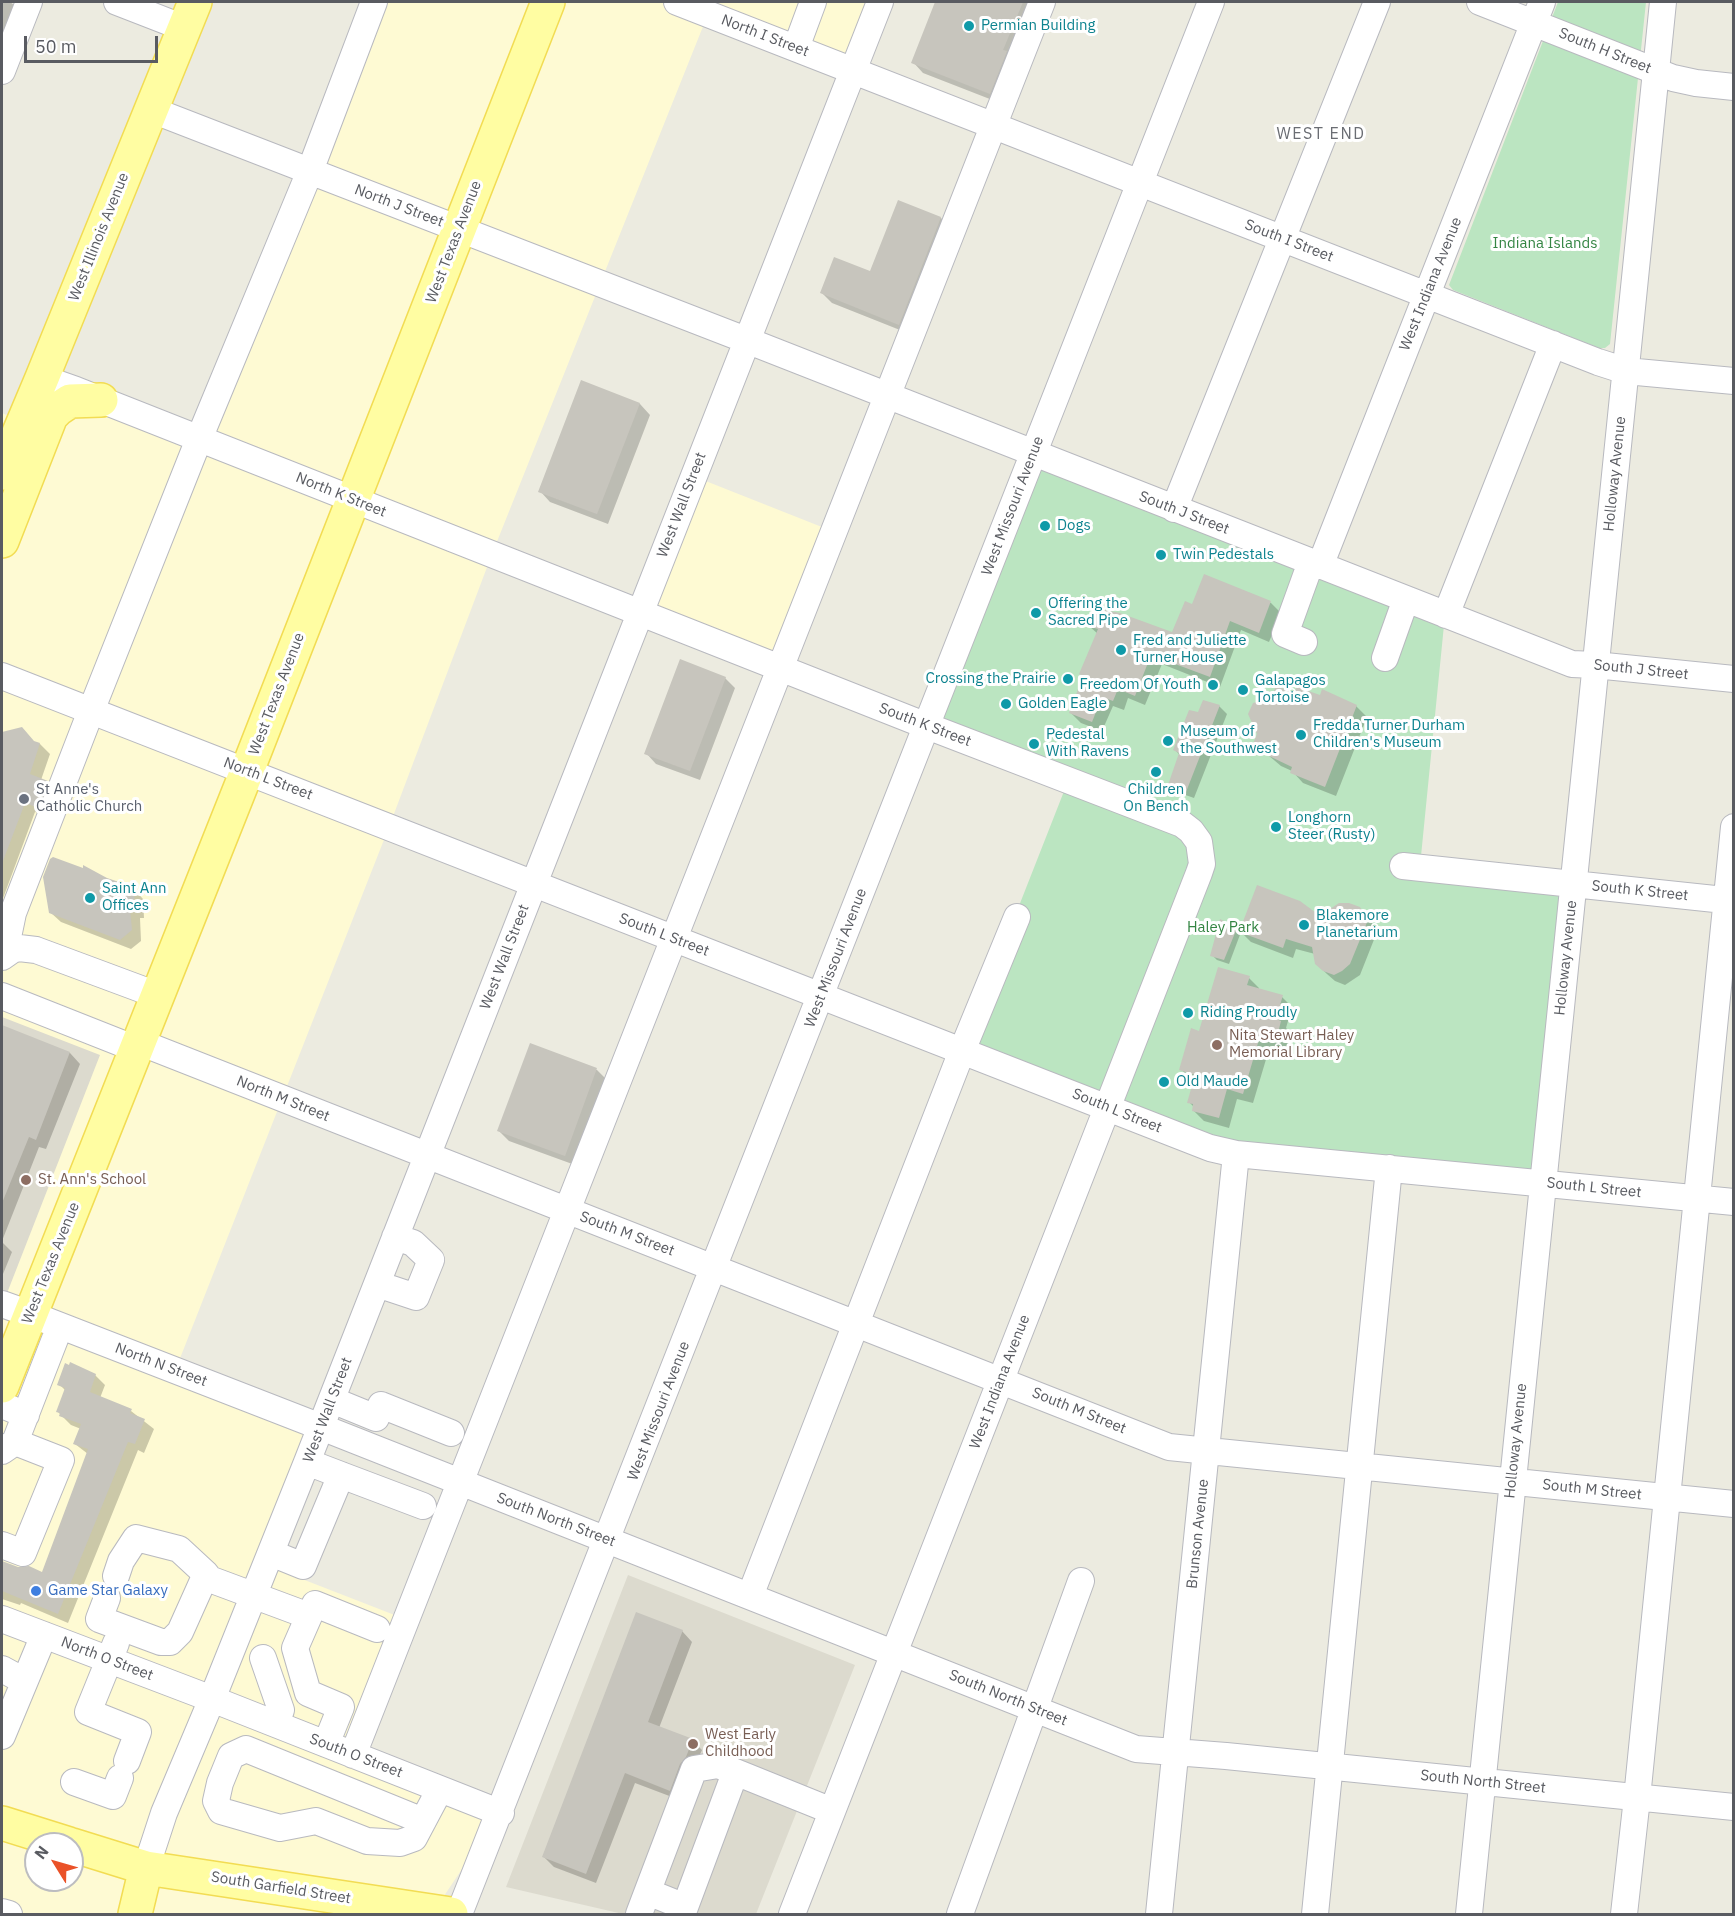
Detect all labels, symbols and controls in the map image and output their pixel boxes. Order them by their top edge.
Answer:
street label: North I Street [719,11,811,61]
place label: Permian Building [981,17,1095,35]
marker: Permian Building [962,19,976,33]
scale bar [27,24,160,62]
street label: South H Street [1556,24,1654,78]
text: 50 m [35,35,77,58]
district label: WEST END [1277,124,1365,144]
street label: West Illinois Avenue [65,170,133,304]
street label: West Texas Avenue [422,178,486,306]
street label: North J Street [352,181,446,231]
street label: West Indiana Avenue [1396,215,1466,353]
street label: South I Street [1242,216,1336,266]
park label: Indiana Islands [1493,235,1597,253]
street label: Holloway Avenue [1600,415,1630,533]
street label: West Missouri Avenue [978,434,1048,578]
street label: West Wall Street [654,450,710,560]
street label: North K Street [293,469,389,521]
street label: South J Street [1136,488,1232,538]
place label: Dogs [1057,517,1091,535]
marker: Dogs [1038,519,1052,533]
place label: Twin Pedestals [1173,546,1274,564]
marker: Twin Pedestals [1154,548,1168,562]
place label: Offering the Sacred Pipe [1048,595,1128,630]
marker: Offering the Sacred Pipe [1029,606,1043,620]
street label: West Texas Avenue [245,630,309,758]
place label: Fred and Juliette Turner House [1133,632,1247,667]
marker: Fred and Juliette Turner House [1114,643,1128,657]
street label: South J Street [1593,656,1689,684]
place label: Crossing the Prairie [925,670,1056,688]
marker: Crossing the Prairie [1061,672,1075,686]
place label: Galapagos Tortoise [1255,672,1326,707]
place label: Freedom Of Youth [1079,676,1201,694]
marker: Freedom Of Youth [1206,678,1220,692]
marker: Galapagos Tortoise [1236,683,1250,697]
place label: Golden Eagle [1018,695,1107,713]
marker: Golden Eagle [999,697,1013,711]
street label: South K Street [876,699,974,751]
place label: Fredda Turner Durham Children's Museum [1313,717,1465,752]
place label: Museum of the Southwest [1180,723,1277,758]
place label: Pedestal With Ravens [1046,726,1129,761]
marker: Fredda Turner Durham Children's Museum [1294,728,1308,742]
marker: Museum of the Southwest [1161,734,1175,748]
marker: Pedestal With Ravens [1027,737,1041,751]
street label: North L Street [221,754,315,804]
marker: Children On Bench [1149,765,1163,779]
place label: St Anne's Catholic Church [36,781,142,816]
place label: Children On Bench [1123,781,1189,816]
marker: St Anne's Catholic Church [17,792,31,806]
place label: Longhorn Steer (Rusty) [1288,809,1376,844]
marker: Longhorn Steer (Rusty) [1269,820,1283,834]
street label: South K Street [1591,877,1689,905]
place label: Saint Ann Offices [102,880,166,915]
street label: West Missouri Avenue [801,886,871,1030]
marker: Saint Ann Offices [83,891,97,905]
street label: Holloway Avenue [1551,899,1581,1017]
street label: West Wall Street [477,902,533,1012]
place label: Blakemore Planetarium [1316,907,1398,942]
street label: South L Street [616,910,712,960]
marker: Blakemore Planetarium [1297,918,1311,932]
park label: Haley Park [1187,919,1259,937]
place label: Riding Proudly [1200,1004,1297,1022]
marker: Riding Proudly [1181,1006,1195,1020]
place label: Nita Stewart Haley Memorial Library [1229,1027,1354,1062]
marker: Nita Stewart Haley Memorial Library [1210,1038,1224,1052]
street label: North M Street [234,1072,332,1126]
place label: Old Maude [1176,1073,1249,1091]
marker: Old Maude [1157,1075,1171,1089]
street label: South L Street [1070,1085,1164,1137]
place label: St. Ann's School [38,1171,146,1189]
marker: St. Ann's School [19,1173,33,1187]
street label: South L Street [1546,1174,1642,1202]
street label: West Texas Avenue [18,1200,84,1326]
street label: South M Street [577,1208,677,1260]
street label: West Indiana Avenue [966,1312,1034,1452]
street label: North N Street [112,1339,210,1391]
street label: West Missouri Avenue [624,1339,694,1483]
street label: West Wall Street [300,1355,356,1465]
street label: Holloway Avenue [1501,1382,1531,1500]
street label: South M Street [1029,1384,1129,1438]
street label: South M Street [1541,1476,1643,1504]
street label: Brunson Avenue [1183,1478,1213,1590]
street label: South North Street [494,1489,618,1551]
place label: Game Star Galaxy [48,1582,168,1600]
marker: Game Star Galaxy [29,1584,43,1598]
street label: North O Street [58,1633,156,1685]
street label: South North Street [946,1666,1070,1730]
place label: West Early Childhood [705,1726,776,1761]
street label: South O Street [307,1730,405,1782]
marker: West Early Childhood [686,1737,700,1751]
street label: South North Street [1419,1766,1547,1798]
north arrow [24,1832,84,1892]
text: N [30,1842,53,1863]
street label: South Garfield Street [210,1868,352,1908]

